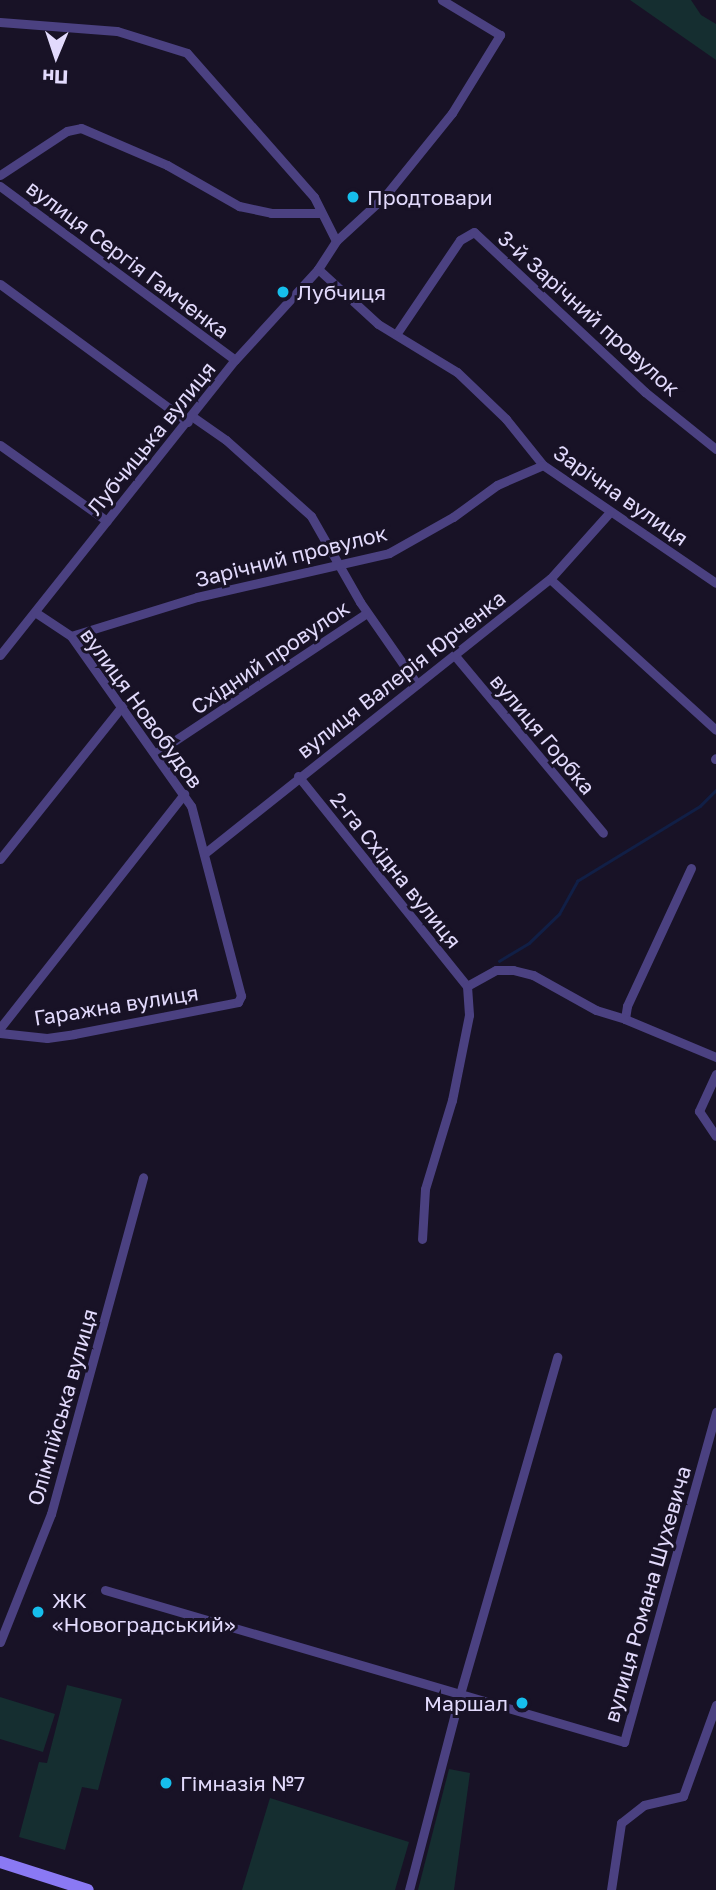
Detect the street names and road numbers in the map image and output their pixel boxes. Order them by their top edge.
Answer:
street label: вулиця Сергія Гамченка [22,175,234,343]
street label: 3-й Зарічний провулок [493,225,685,401]
street label: Лубчицька вулиця [81,356,221,520]
street label: Зарічна вулиця [549,439,693,551]
street label: Зарічний провулок [192,520,390,592]
street label: вулиця Валерія Юрченка [292,585,510,763]
street label: Східний провулок [186,595,354,719]
street label: вулиця Новобудов [75,623,209,793]
street label: вулиця Горбка [485,669,601,799]
street label: 2-га Східна вулиця [325,787,467,953]
street label: Гаражна вулиця [32,980,200,1030]
street label: Олімпійська вулиця [22,1306,102,1508]
street label: вулиця Романа Шухевича [598,1463,696,1725]

